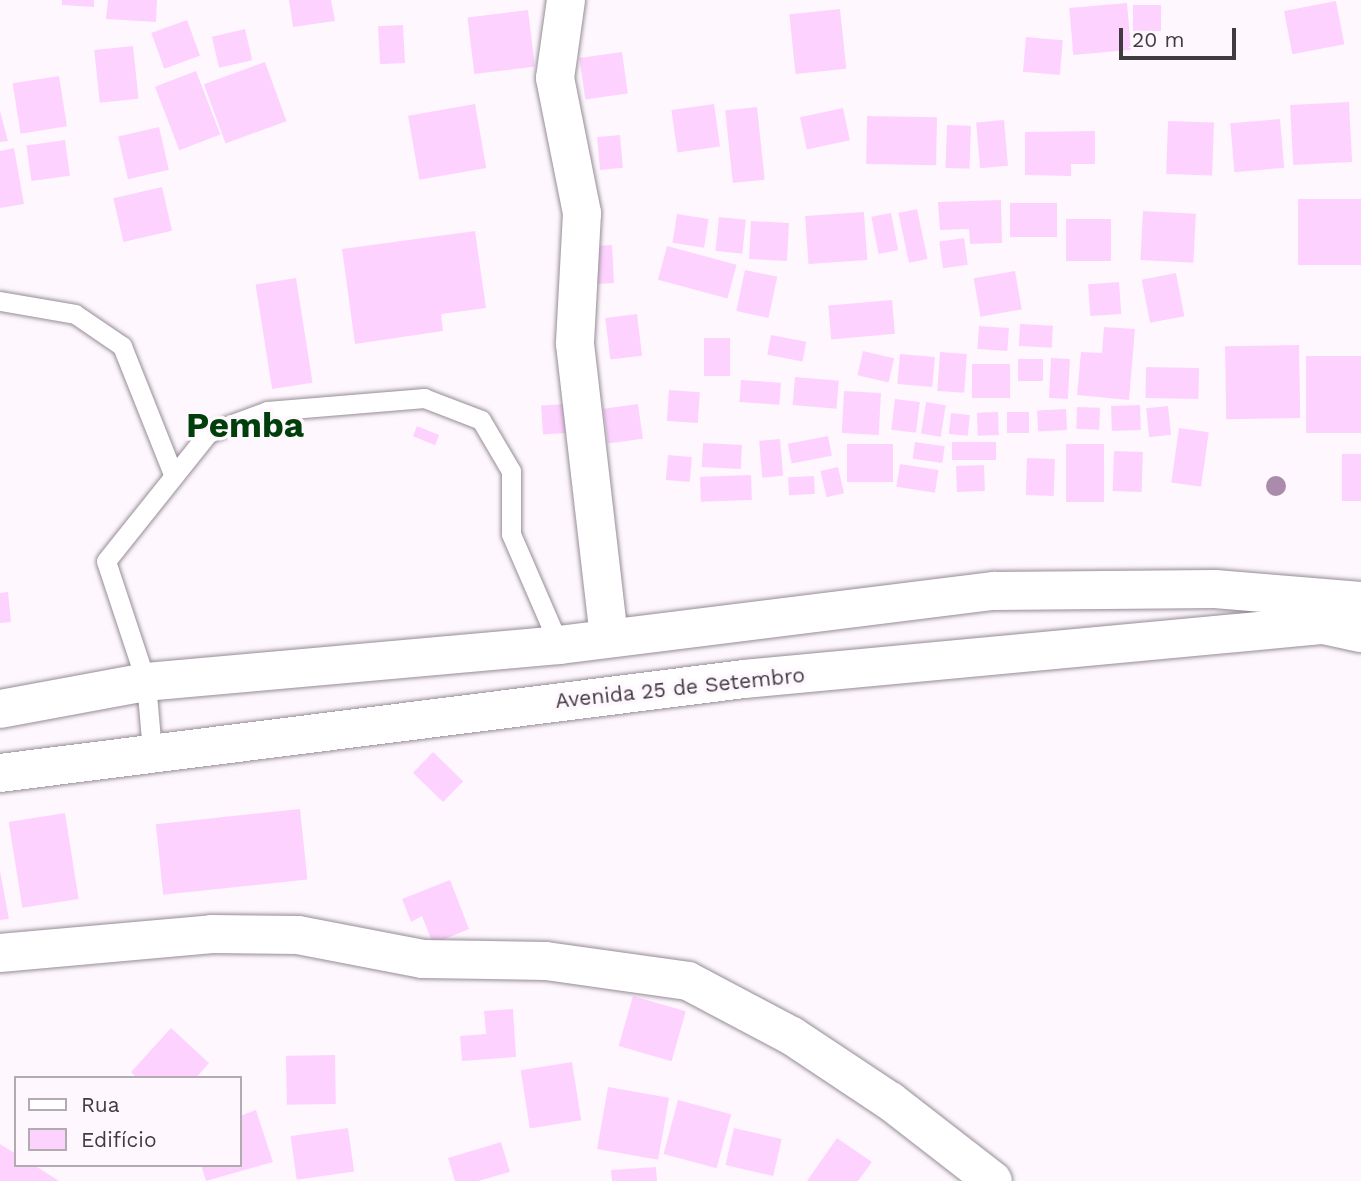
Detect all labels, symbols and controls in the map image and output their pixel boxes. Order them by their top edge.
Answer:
scale bar [1123,14,1240,58]
text: 20 m [1132,27,1184,52]
district label: Pemba [186,404,304,446]
street label: Avenida 25 de Setembro [554,662,806,714]
legend [14,1076,242,1167]
text: Rua [81,1092,120,1117]
text: Edifício [81,1127,157,1152]

